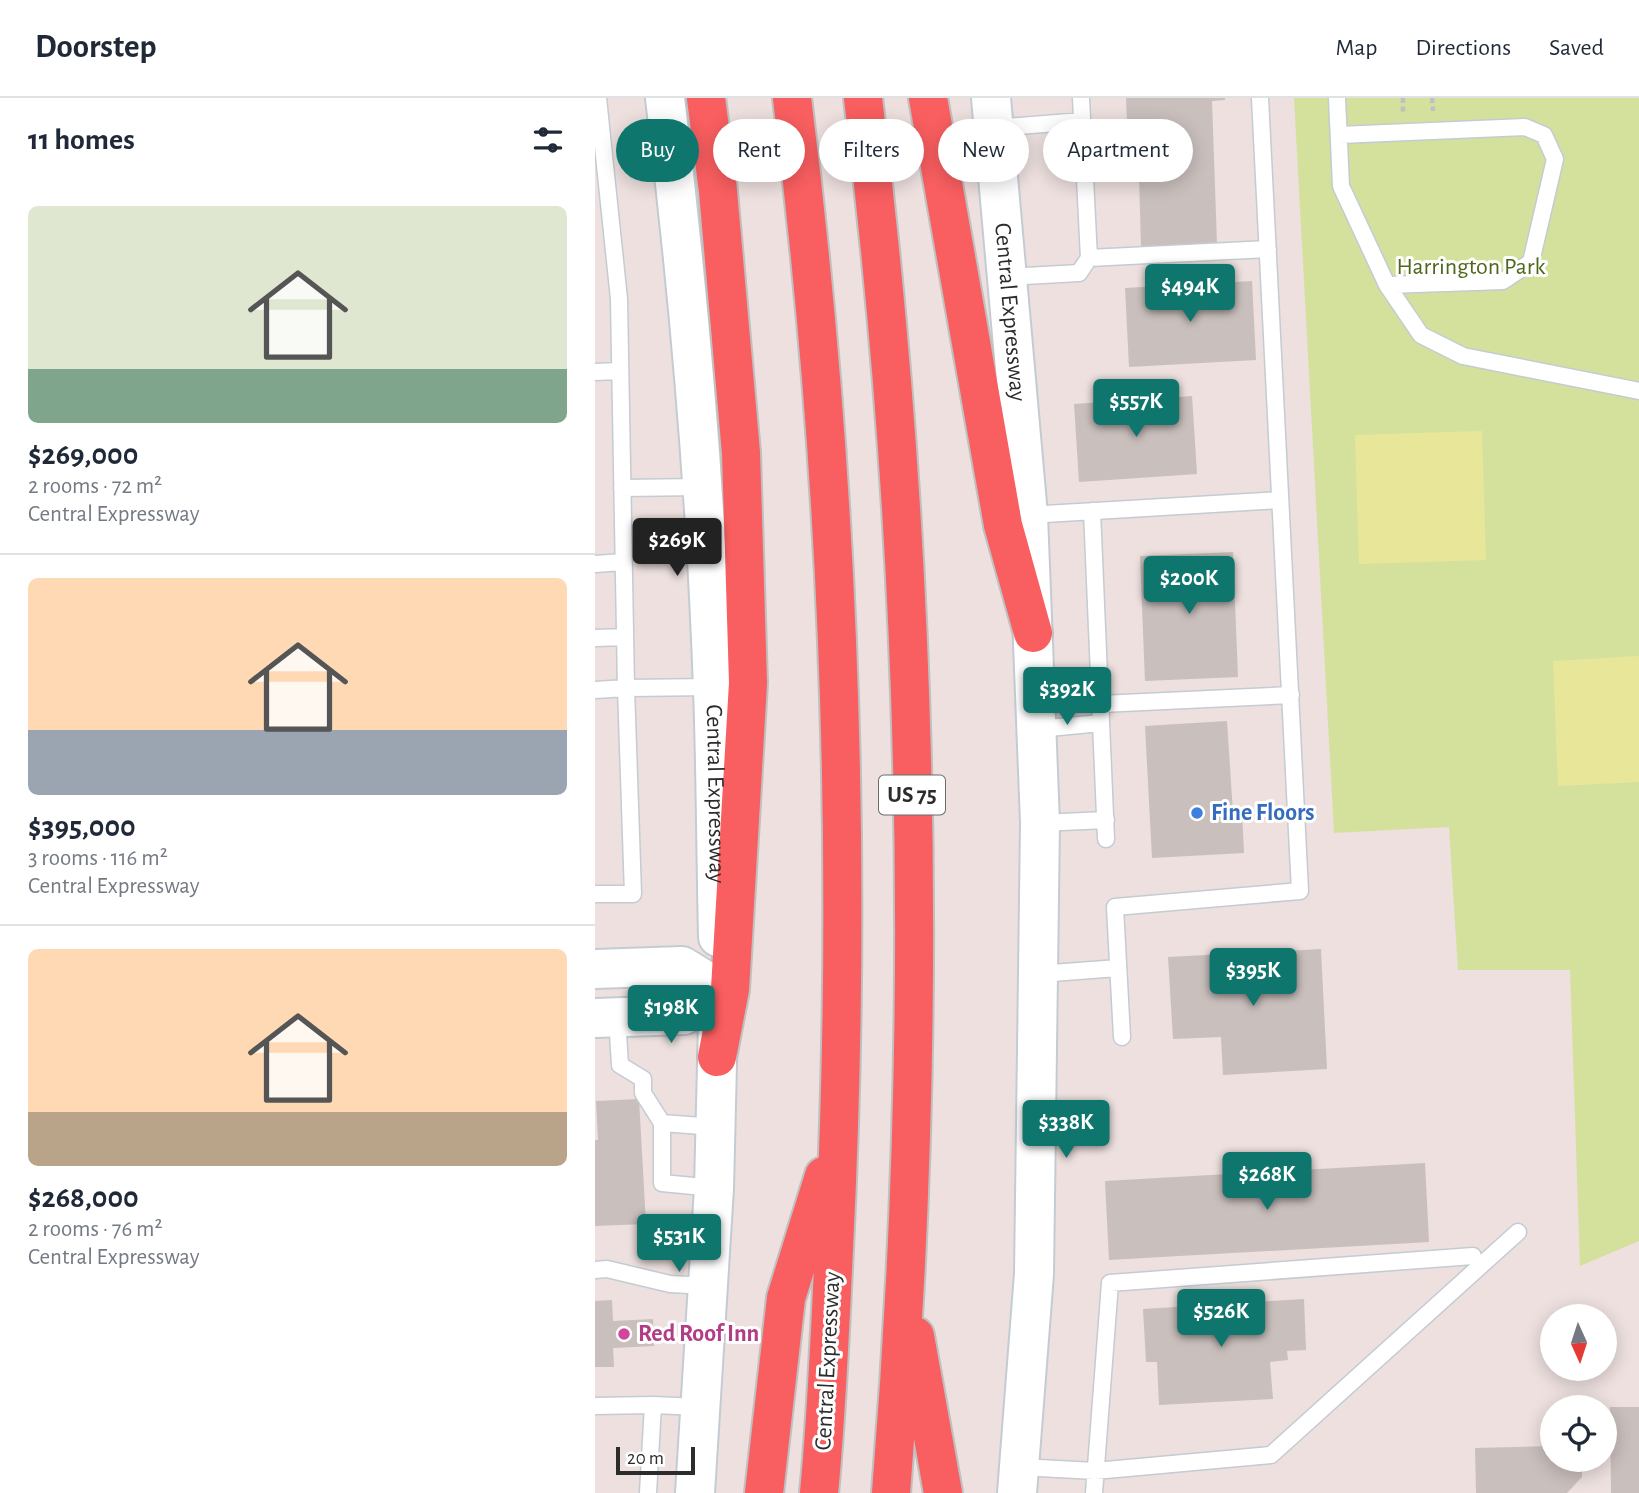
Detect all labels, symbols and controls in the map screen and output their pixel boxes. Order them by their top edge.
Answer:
text: Doorstep [35,31,157,64]
text: Map [1335,36,1377,60]
text: Directions [1415,36,1511,60]
text: Saved [1549,36,1604,60]
chip: Buy [616,119,699,182]
chip: Rent [713,119,805,182]
chip: Filters [819,119,924,182]
chip: New [938,119,1029,182]
chip: Apartment [1043,119,1193,182]
icon: filters [529,121,567,159]
text: 11 homes [28,125,135,155]
street label: Central Expressway [990,222,1030,402]
icon: home [235,252,361,378]
park label: Harrington Park [1397,255,1545,279]
pin: $494K [1141,264,1239,324]
text: $494K [1161,275,1219,298]
pin: $557K [1087,380,1185,439]
text: $557K [1109,390,1163,413]
text: $269,000 [28,440,138,470]
text: 2 rooms · 72 m² [28,475,162,498]
text: Central Expressway [28,503,200,526]
pin: $269K [628,518,726,578]
text: $269K [649,529,705,552]
pin: $200K [1140,556,1238,616]
text: $200K [1160,567,1218,590]
icon: home [235,624,361,750]
pin: $392K [1018,668,1116,727]
text: $392K [1039,678,1095,701]
street label: Central Expressway [702,704,729,884]
road number: US 75 [879,776,945,814]
place label: Fine Floors [1211,801,1314,825]
marker: Fine Floors [1189,805,1205,821]
text: $395,000 [28,812,136,842]
text: 3 rooms · 116 m² [28,847,168,870]
text: Central Expressway [28,875,200,898]
pin: $395K [1204,948,1302,1008]
text: $395K [1226,959,1280,982]
pin: $198K [622,986,720,1045]
icon: home [235,995,361,1121]
text: $198K [644,996,698,1019]
pin: $338K [1017,1100,1115,1160]
text: $338K [1039,1111,1093,1134]
pin: $268K [1218,1152,1316,1212]
text: $268K [1238,1163,1296,1186]
text: $268,000 [28,1183,139,1213]
pin: $531K [630,1214,728,1274]
text: 2 rooms · 76 m² [28,1218,162,1241]
text: $531K [653,1225,705,1248]
text: Central Expressway [28,1246,200,1269]
street label: Central Expressway [811,1271,845,1451]
pin: $526K [1172,1290,1270,1349]
text: $526K [1193,1300,1249,1323]
north arrow [1540,1304,1617,1381]
map controls [1540,1304,1617,1472]
place label: Red Roof Inn [638,1322,759,1346]
marker: Red Roof Inn [616,1326,632,1342]
button: locate [1540,1395,1617,1472]
scale bar [616,1444,695,1476]
text: 20 m [627,1449,664,1468]

